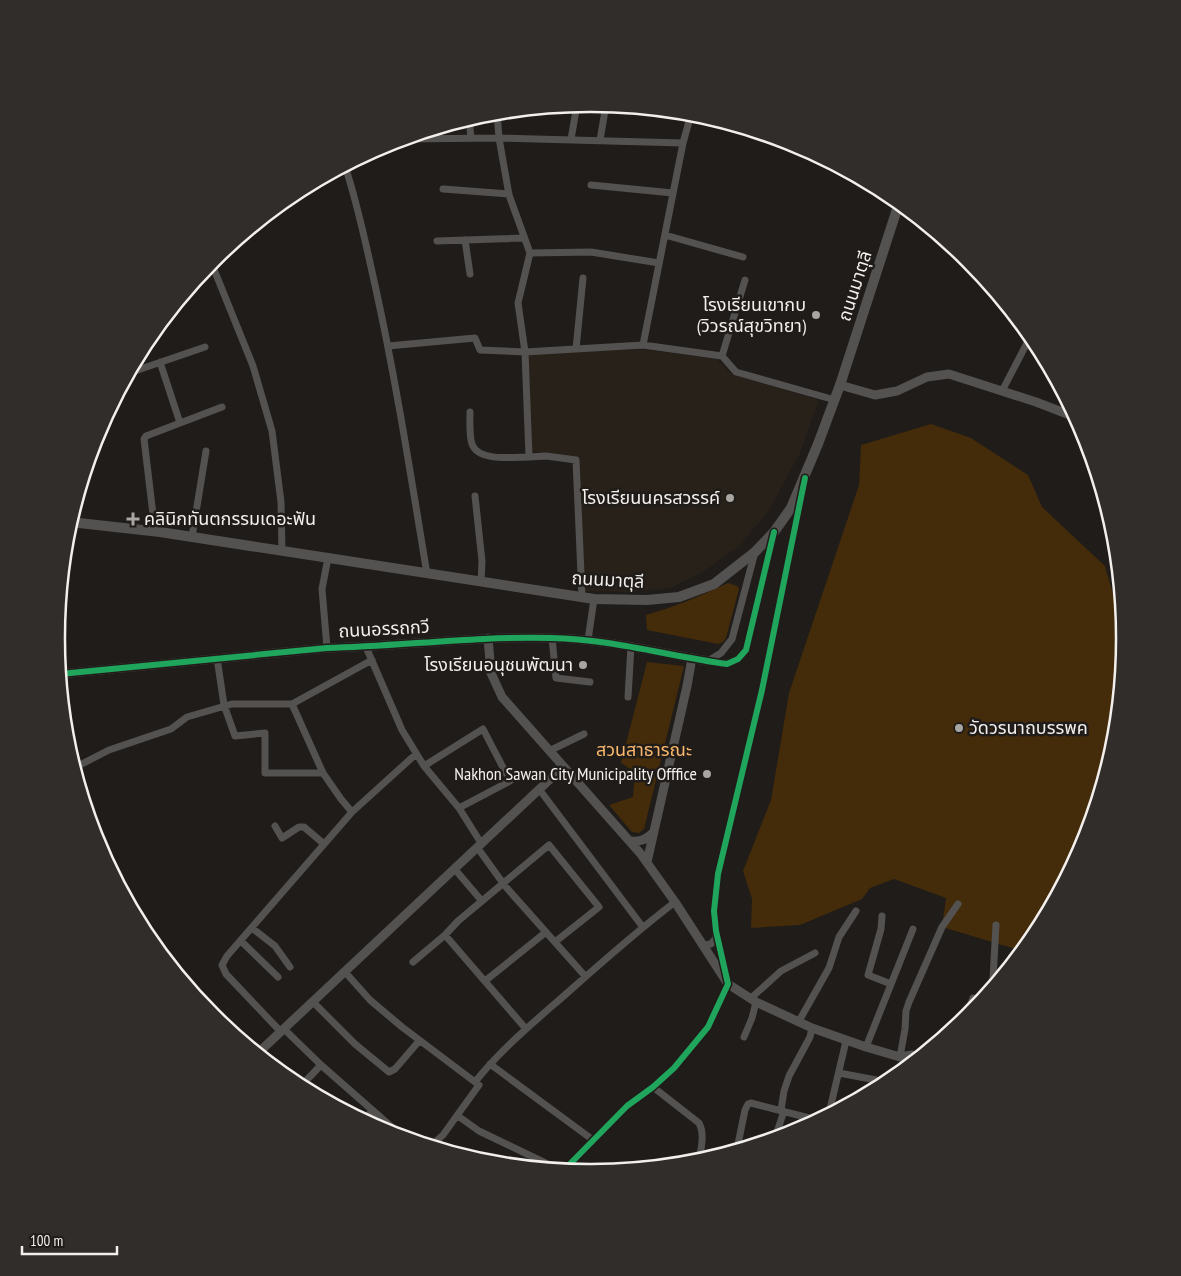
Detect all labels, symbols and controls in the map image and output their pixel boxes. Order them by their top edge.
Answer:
street label: ถนนมาตุลี [832,248,877,324]
place label: โรงเรียนเขากบ (วิวรณ์สุขวิทยา) [697,293,807,337]
marker: โรงเรียนเขากบ (วิวรณ์สุขวิทยา) [810,309,822,321]
place label: โรงเรียนนครสวรรค์ [582,486,720,509]
marker: โรงเรียนนครสวรรค์ [724,492,736,504]
place label: คลินิกทันตกรรมเดอะฟัน [144,507,316,530]
marker: คลินิกทันตกรรมเดอะฟัน [126,512,140,526]
street label: ถนนมาตุลี [571,566,645,593]
street label: ถนนอรรถกวี [338,615,430,642]
place label: โรงเรียนอนุชนพัฒนา [424,653,573,676]
marker: โรงเรียนอนุชนพัฒนา [577,659,589,671]
place label: วัดวรนาถบรรพค [969,716,1088,739]
marker: วัดวรนาถบรรพค [953,722,965,734]
park label: สวนสาธารณะ [596,738,692,761]
place label: Nakhon Sawan City Municipality Offfice [454,762,697,785]
marker: Nakhon Sawan City Municipality Offfice [701,768,713,780]
scale bar [22,1224,118,1256]
text: 100 m [30,1231,63,1250]

